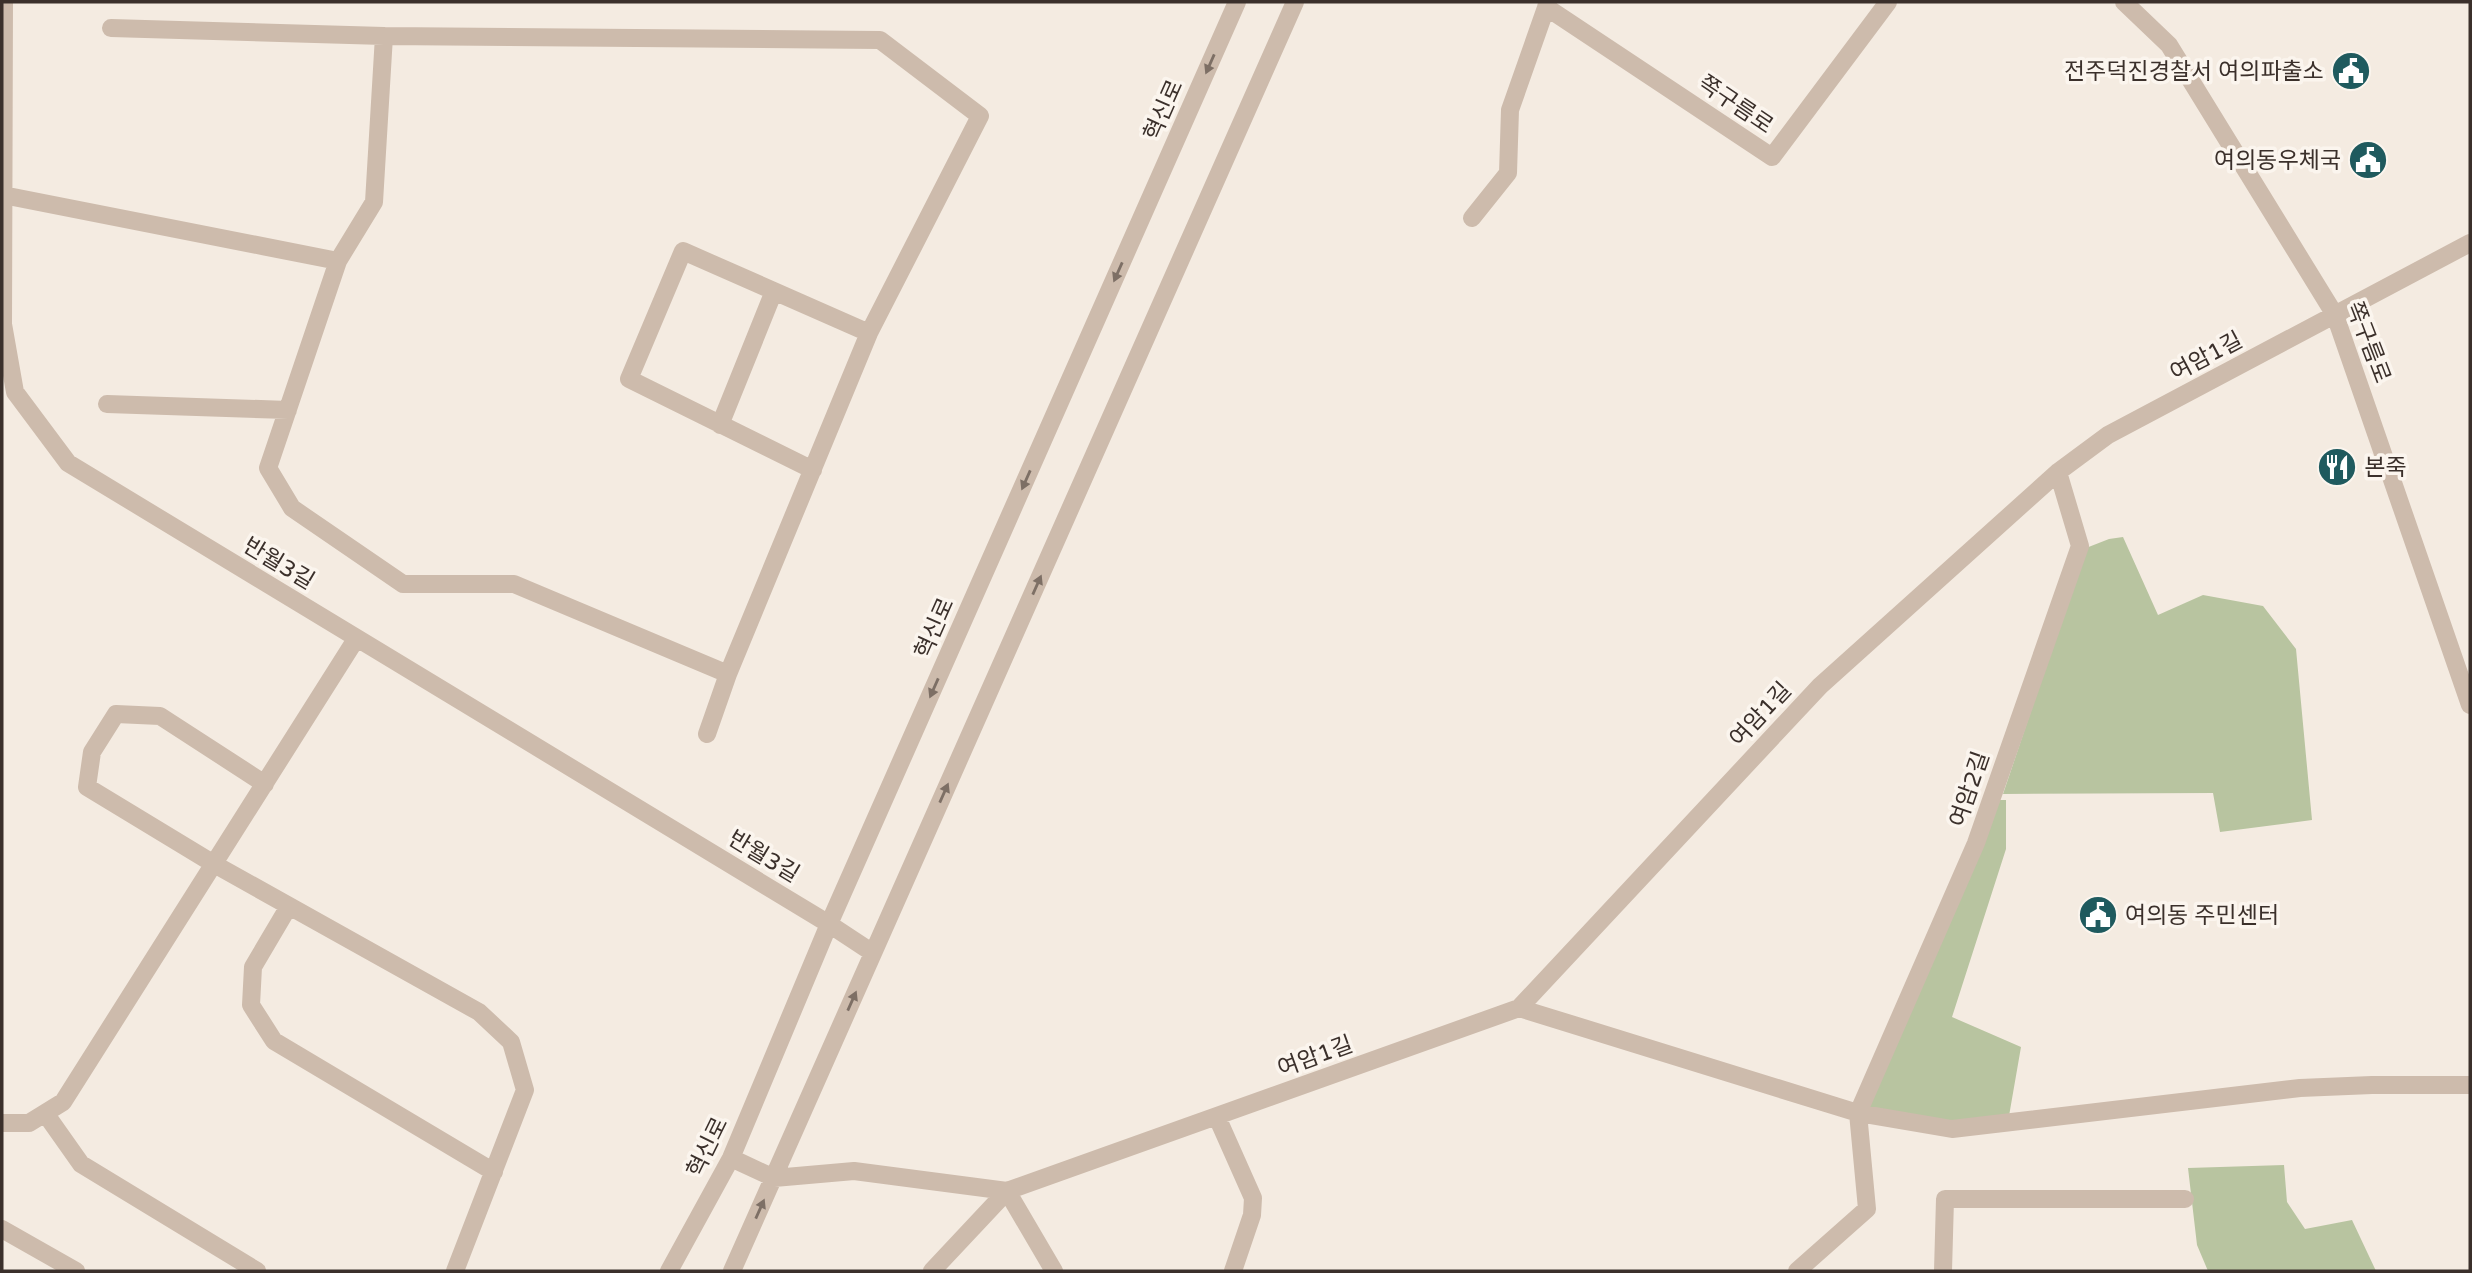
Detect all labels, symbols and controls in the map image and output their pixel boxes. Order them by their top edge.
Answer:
public building icon: 전주덕진경찰서 여의파출소 [2330,50,2372,92]
one-way arrow [1204,54,1216,74]
place label: 전주덕진경찰서 여의파출소 [2064,58,2324,86]
street label: 쪽구름로 [1693,70,1778,140]
street label: 혁신로 [1138,76,1190,145]
public building icon: 여의동우체국 [2347,139,2389,181]
place label: 여의동우체국 [2214,147,2341,175]
one-way arrow [1112,262,1124,282]
street label: 쪽구름로 [2340,298,2396,387]
street label: 여암1길 [2165,326,2247,388]
restaurant icon: 본죽 [2316,446,2358,488]
place label: 본죽 [2364,454,2406,482]
one-way arrow [1020,470,1032,490]
street label: 반월3길 [238,532,319,596]
one-way arrow [1031,574,1042,595]
street label: 혁신로 [909,594,961,663]
street label: 여암1길 [1724,677,1798,753]
one-way arrow [928,678,939,699]
street label: 여암2길 [1944,748,1996,831]
one-way arrow [938,783,950,803]
street label: 반월3길 [723,825,804,889]
public building icon: 여의동 주민센터 [2077,894,2119,936]
place label: 여의동 주민센터 [2125,902,2279,930]
one-way arrow [846,991,858,1011]
street label: 여암1길 [1274,1030,1357,1083]
street label: 혁신로 [681,1113,734,1182]
one-way arrow [754,1199,766,1219]

